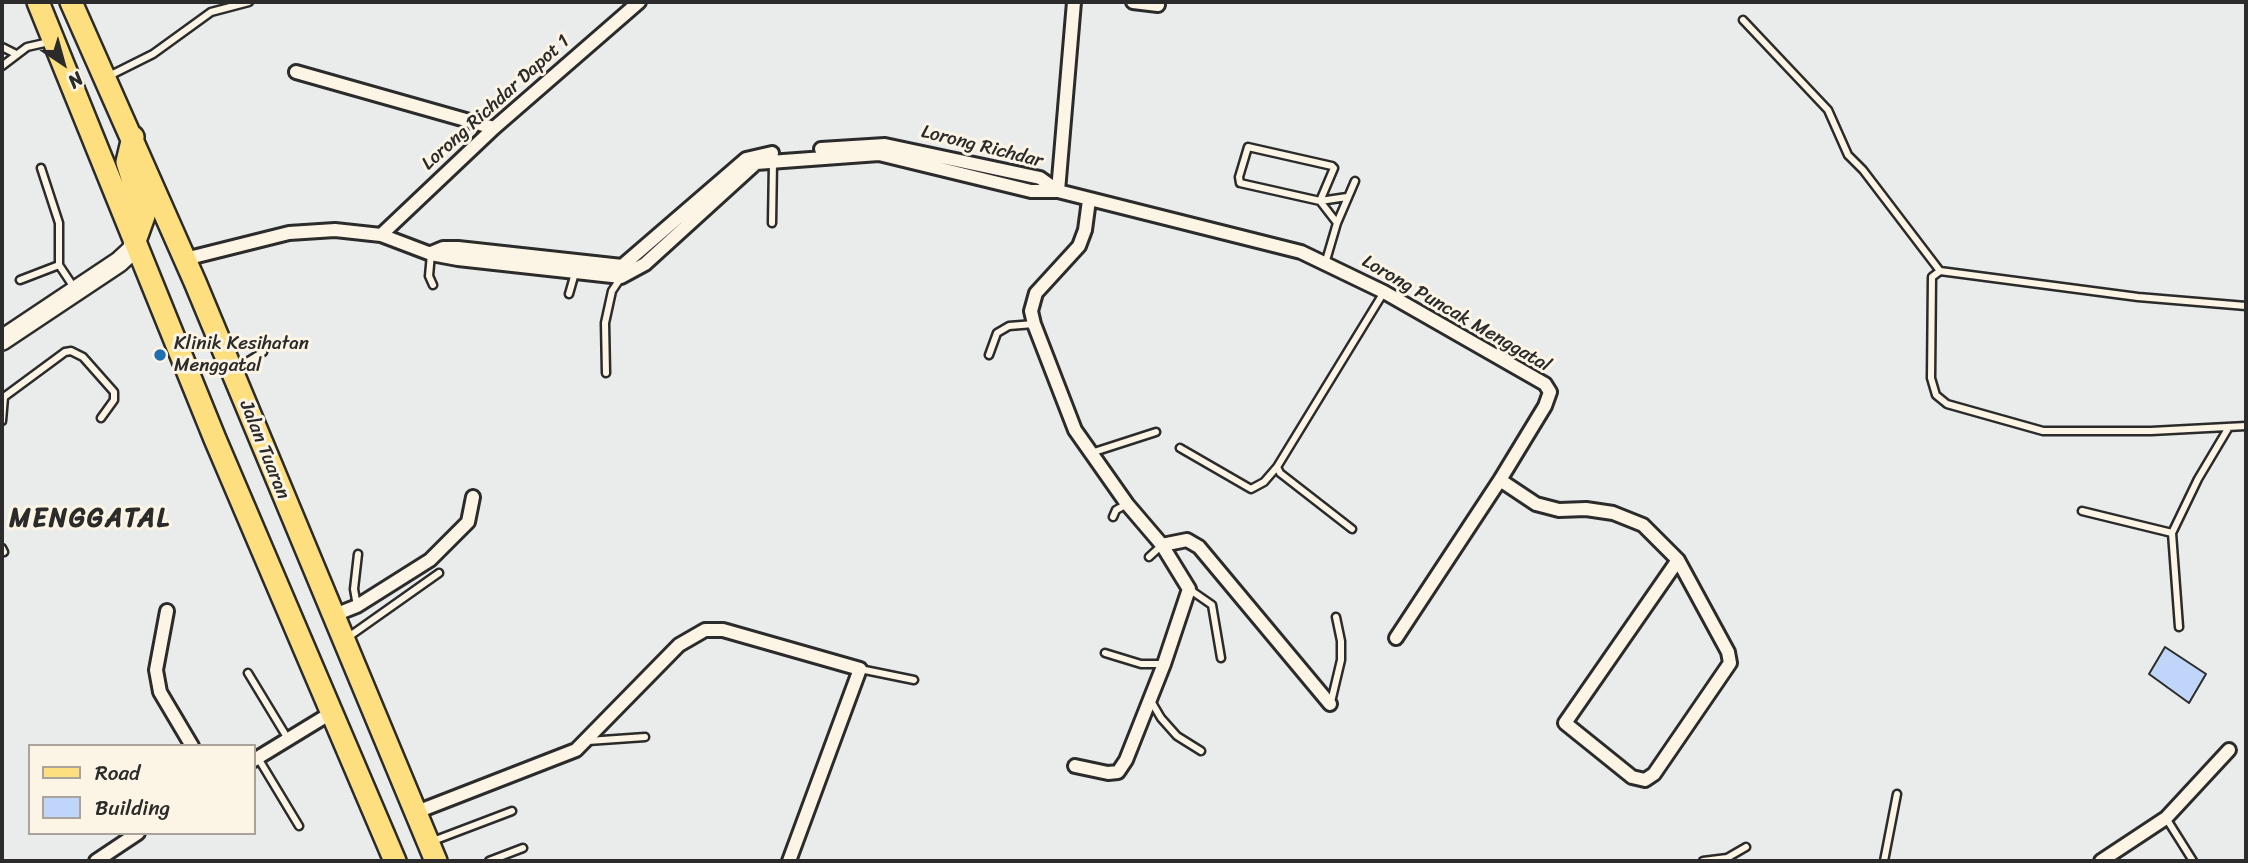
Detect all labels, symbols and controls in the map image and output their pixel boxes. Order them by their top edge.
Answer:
north arrow [28,28,98,98]
street label: Lorong Richdar Dapot 1 [417,31,575,175]
text: N [61,63,91,98]
street label: Lorong Richdar [919,121,1045,173]
street label: Lorong Puncak Menggatal [1358,251,1554,377]
place label: Klinik Kesihatan Menggatal [174,333,309,377]
marker: Klinik Kesihatan Menggatal [152,347,168,363]
street label: Jalan Tuaran [234,397,294,503]
district label: MENGGATAL [11,503,169,535]
legend [28,744,256,835]
text: Road [95,754,140,792]
text: Building [95,789,170,827]

